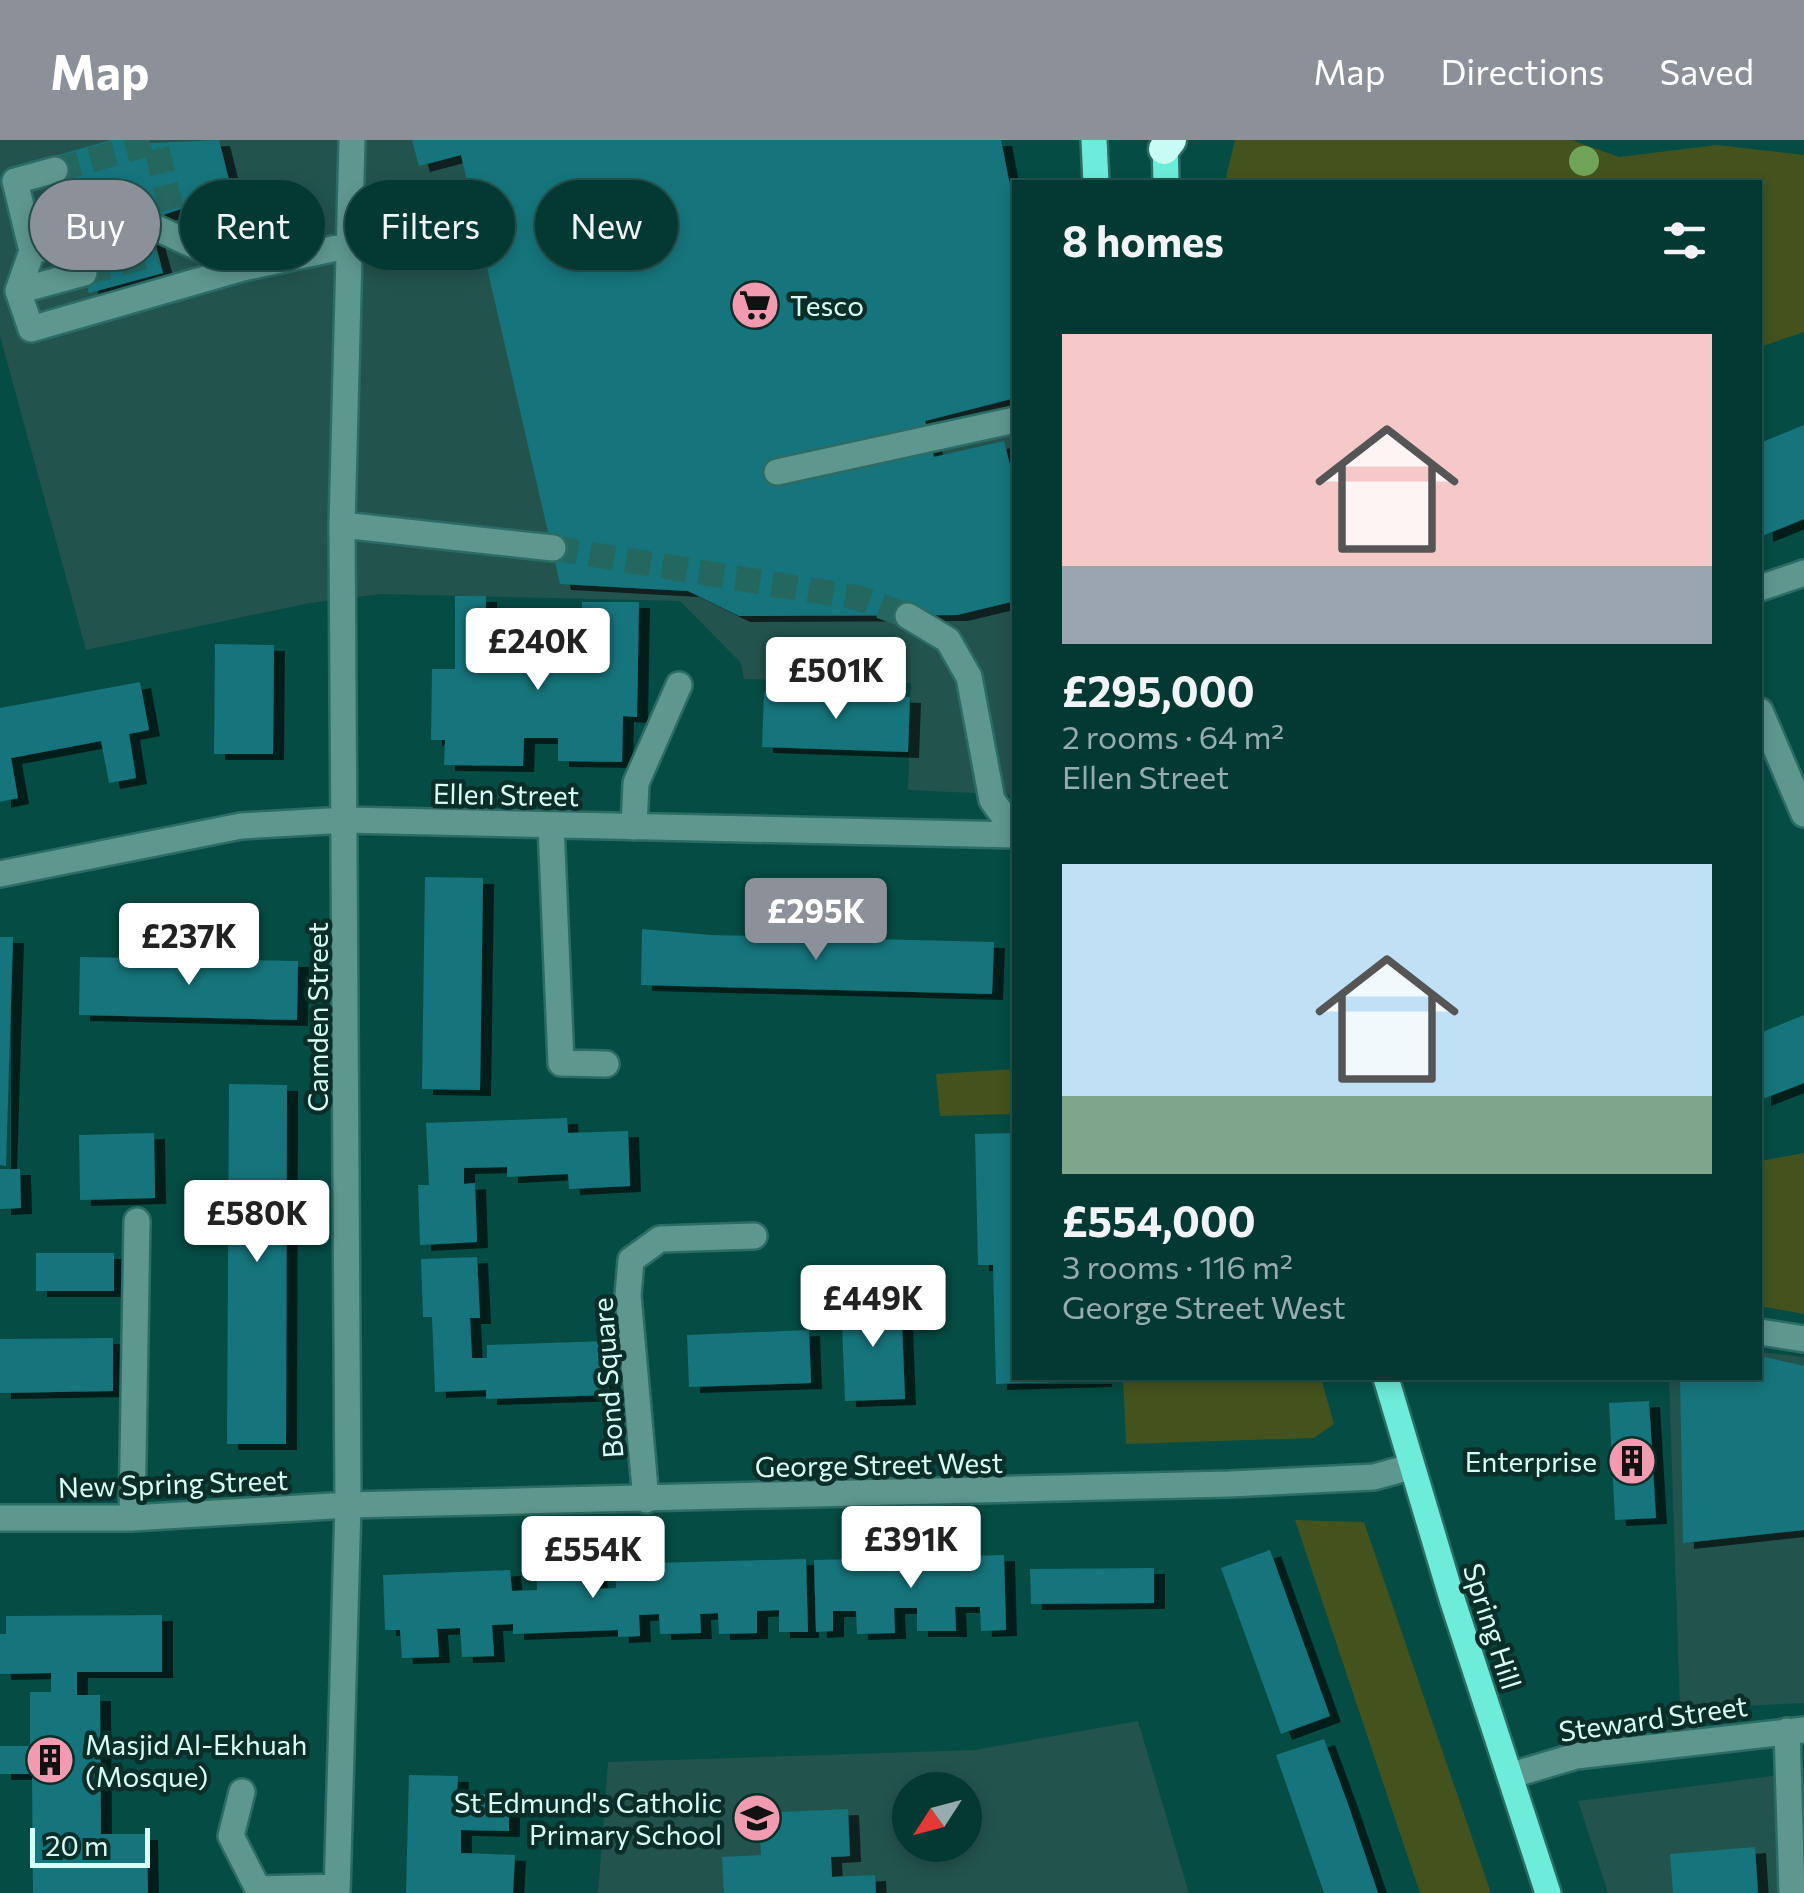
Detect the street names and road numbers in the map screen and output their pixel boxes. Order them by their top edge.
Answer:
street label: Ellen Street [433,776,579,812]
street label: Camden Street [300,922,334,1112]
street label: Bond Square [584,1297,630,1459]
street label: George Street West [755,1445,1003,1483]
street label: New Spring Street [57,1462,289,1504]
street label: Spring Hill [1457,1559,1529,1693]
street label: Steward Street [1557,1688,1749,1748]

